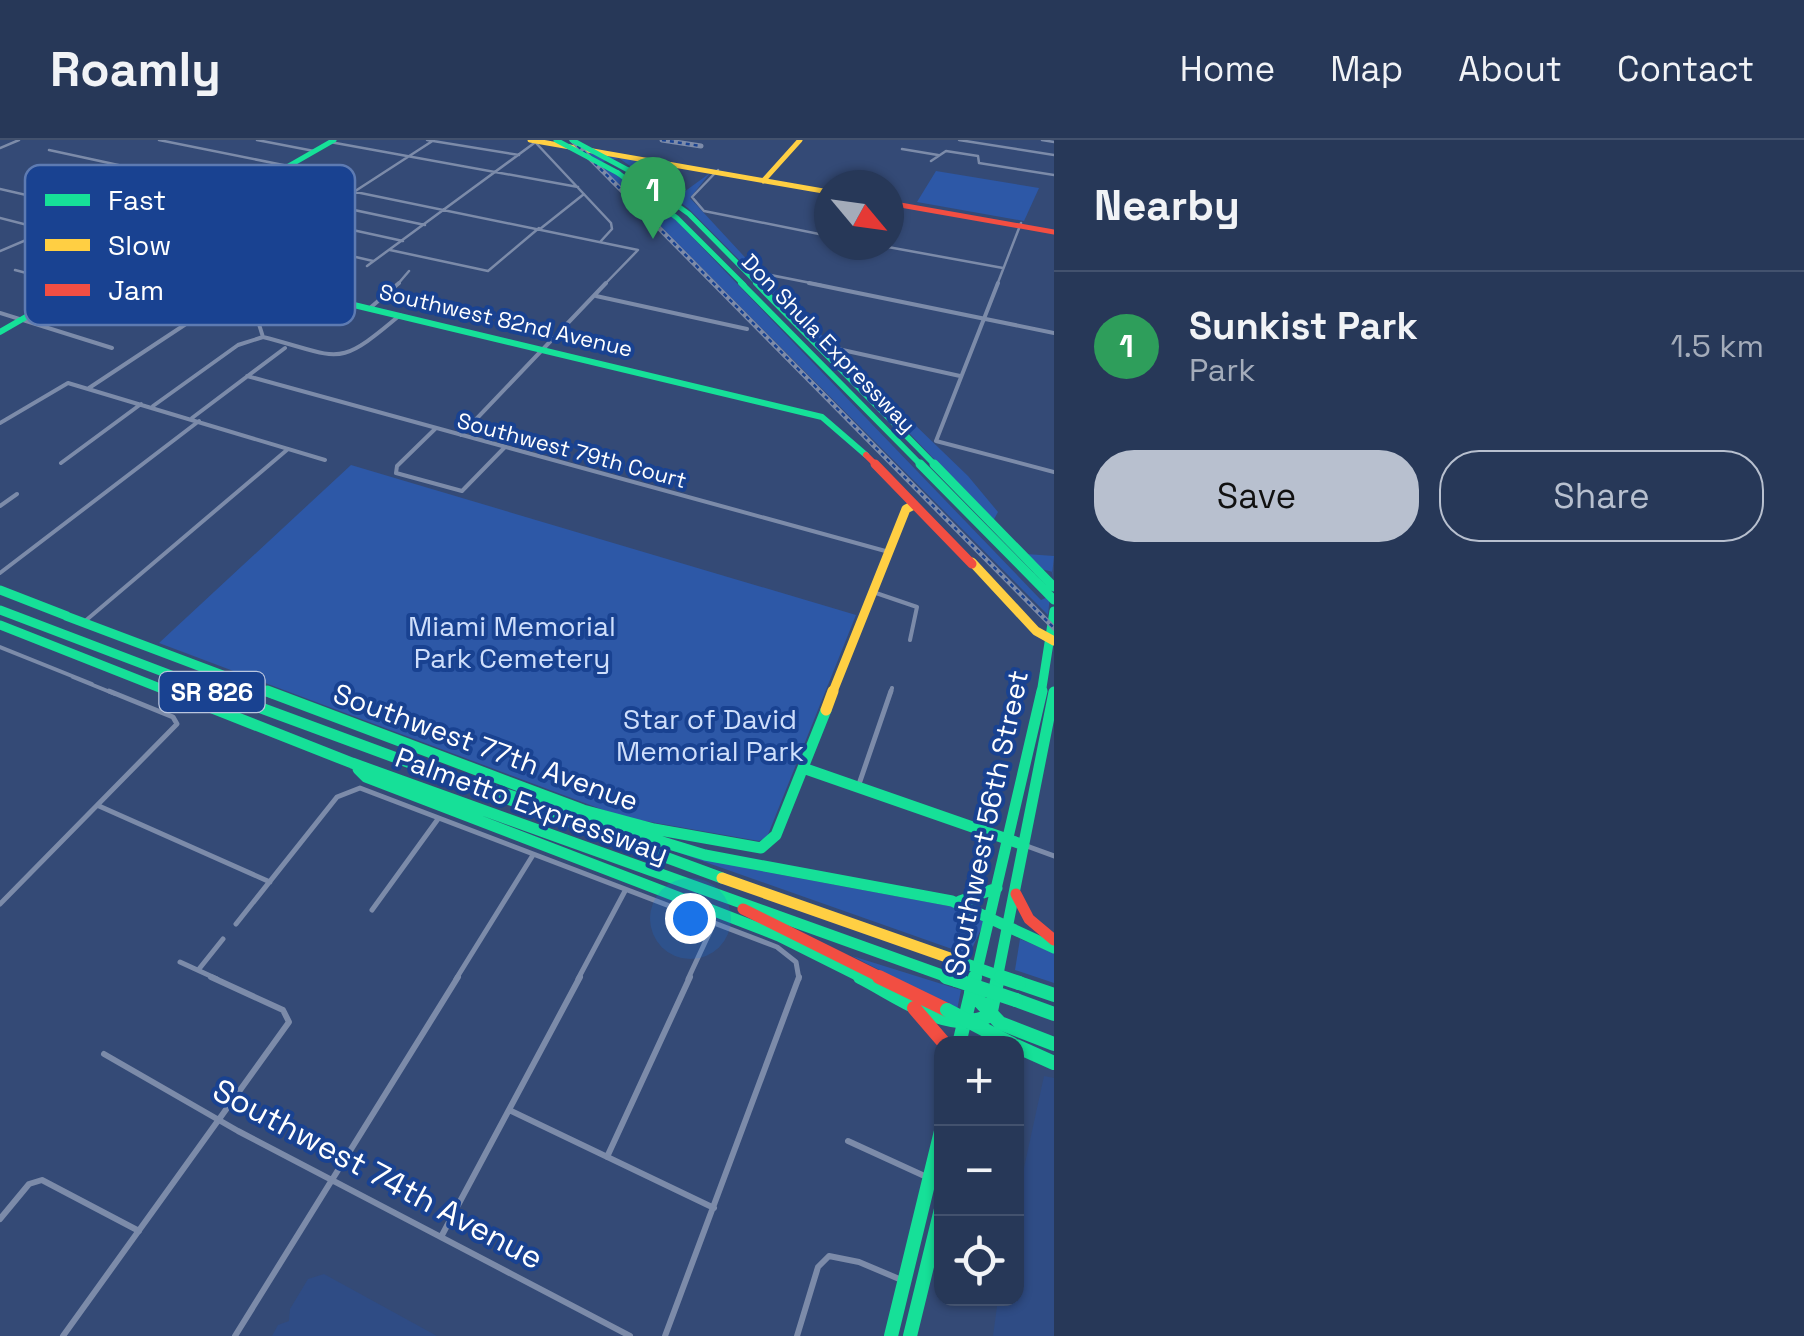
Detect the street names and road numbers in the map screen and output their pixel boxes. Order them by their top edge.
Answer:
street label: Don Shula Expressway [736,248,922,438]
street label: Southwest 82nd Avenue [377,277,635,363]
street label: Southwest 79th Court [454,406,690,494]
street label: Southwest 56th Street [936,667,1036,979]
road number: SR 826 [160,672,264,712]
street label: Southwest 77th Avenue [329,675,643,819]
street label: Palmetto Expressway [391,739,673,871]
street label: Southwest 74th Avenue [206,1070,550,1278]

